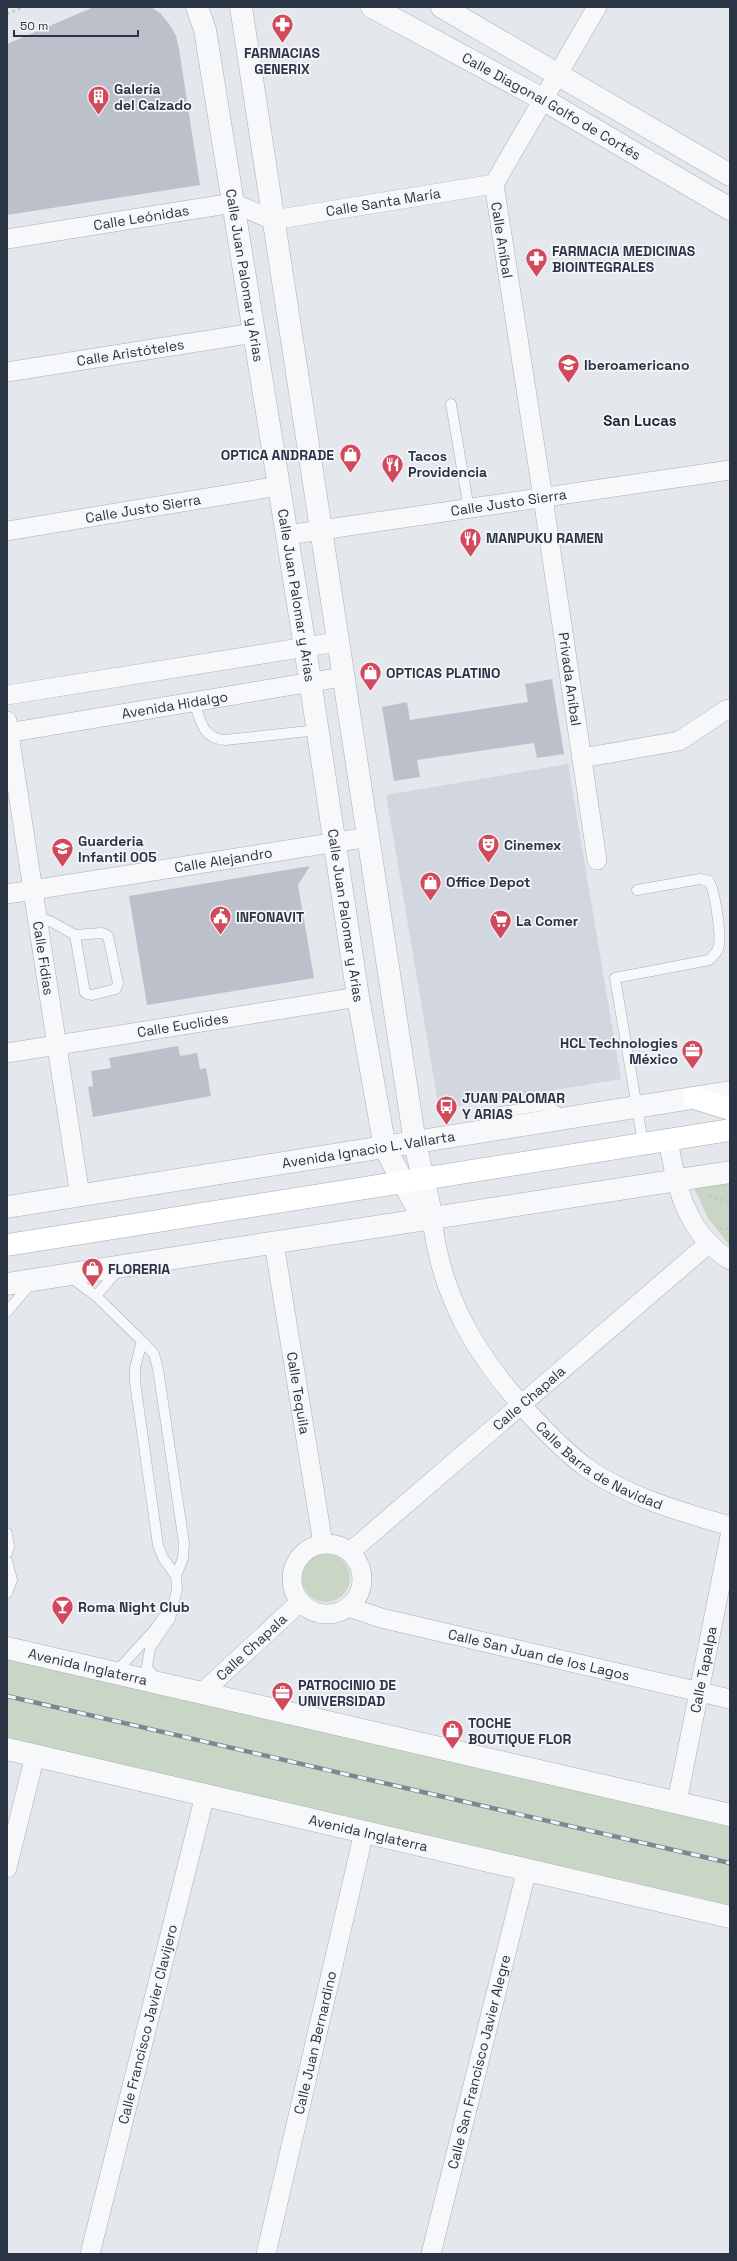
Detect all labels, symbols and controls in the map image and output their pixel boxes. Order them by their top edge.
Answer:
scale bar [14,12,138,38]
pharmacy icon: FARMACIAS GENERIX [269,12,295,45]
text: 50 m [20,18,48,34]
place label: FARMACIAS GENERIX [244,44,320,78]
street label: Calle Diagonal Golfo de Cortés [459,48,644,164]
place label: Galería del Calzado [114,80,192,114]
building icon: Galería del Calzado [85,84,111,117]
street label: Calle Santa María [325,184,442,220]
street label: Calle Juan Palomar y Arias [222,188,268,363]
street label: Calle Leónidas [92,201,191,234]
street label: Calle Aníbal [487,201,517,279]
place label: FARMACIA MEDICINAS BIOINTEGRALES [552,242,696,276]
pharmacy icon: FARMACIA MEDICINAS BIOINTEGRALES [523,246,549,279]
street label: Calle Aristóteles [75,335,186,370]
school or university icon: Iberoamericano [556,352,582,385]
place label: Iberoamericano [584,356,689,374]
district label: San Lucas [603,411,677,430]
shop icon: OPTICA ANDRADE [337,442,363,475]
place label: OPTICA ANDRADE [221,446,334,464]
place label: Tacos Providencia [408,447,487,481]
restaurant icon: Tacos Providencia [379,451,405,484]
street label: Calle Justo Sierra [450,485,568,520]
street label: Calle Justo Sierra [84,490,202,527]
street label: Calle Juan Palomar y Arias [274,507,319,683]
restaurant icon: MANPUKU RAMEN [458,525,484,558]
place label: MANPUKU RAMEN [486,529,603,547]
street label: Privada Aníbal [555,631,585,727]
shop icon: OPTICAS PLATINO [358,660,384,693]
place label: OPTICAS PLATINO [386,664,500,682]
street label: Avenida Hidalgo [120,687,229,723]
street label: Calle Juan Palomar y Arias [324,828,368,1004]
place label: Guarderia Infantil 005 [78,832,157,866]
theatre icon: Cinemex [476,832,502,865]
school or university icon: Guarderia Infantil 005 [50,836,76,869]
place label: Cinemex [504,836,561,854]
street label: Calle Alejandro [173,843,274,877]
shop icon: Office Depot [418,869,444,902]
place label: Office Depot [446,873,530,891]
public building icon: INFONAVIT [208,904,234,937]
place label: INFONAVIT [236,908,304,926]
supermarket icon: La Comer [487,908,513,941]
place label: La Comer [516,912,579,930]
street label: Calle Fidias [29,920,58,997]
street label: Calle Euclides [136,1009,230,1041]
place label: HCL Technologies México [560,1034,678,1068]
office icon: HCL Technologies México [680,1038,706,1071]
place label: JUAN PALOMAR Y ARIAS [462,1089,565,1123]
bus stop icon: JUAN PALOMAR Y ARIAS [433,1093,459,1126]
street label: Avenida Ignacio L. Vallarta [281,1127,456,1172]
shop icon: FLORERIA [79,1256,105,1289]
place label: FLORERIA [108,1260,170,1278]
street label: Calle Tequila [283,1351,314,1436]
street label: Calle Chapala [489,1362,569,1434]
street label: Calle Barra de Navidad [532,1417,665,1514]
bar icon: Roma Night Club [49,1594,75,1627]
place label: Roma Night Club [78,1598,190,1616]
street label: Calle Chapala [212,1610,291,1684]
street label: Calle San Juan de los Lagos [446,1625,632,1684]
street label: Calle Tapalpa [686,1625,721,1715]
street label: Avenida Inglaterra [26,1644,149,1689]
place label: PATROCINIO DE UNIVERSIDAD [298,1676,396,1710]
office icon: PATROCINIO DE UNIVERSIDAD [270,1680,296,1713]
place label: TOCHE BOUTIQUE FLOR [468,1714,571,1748]
shop icon: TOCHE BOUTIQUE FLOR [440,1718,466,1751]
street label: Avenida Inglaterra [307,1810,430,1856]
street label: Calle Francisco Javier Clavijero [114,1922,181,2126]
street label: Calle San Francisco Javier Alegre [444,1953,514,2171]
street label: Calle Juan Bernardino [290,1969,340,2116]

